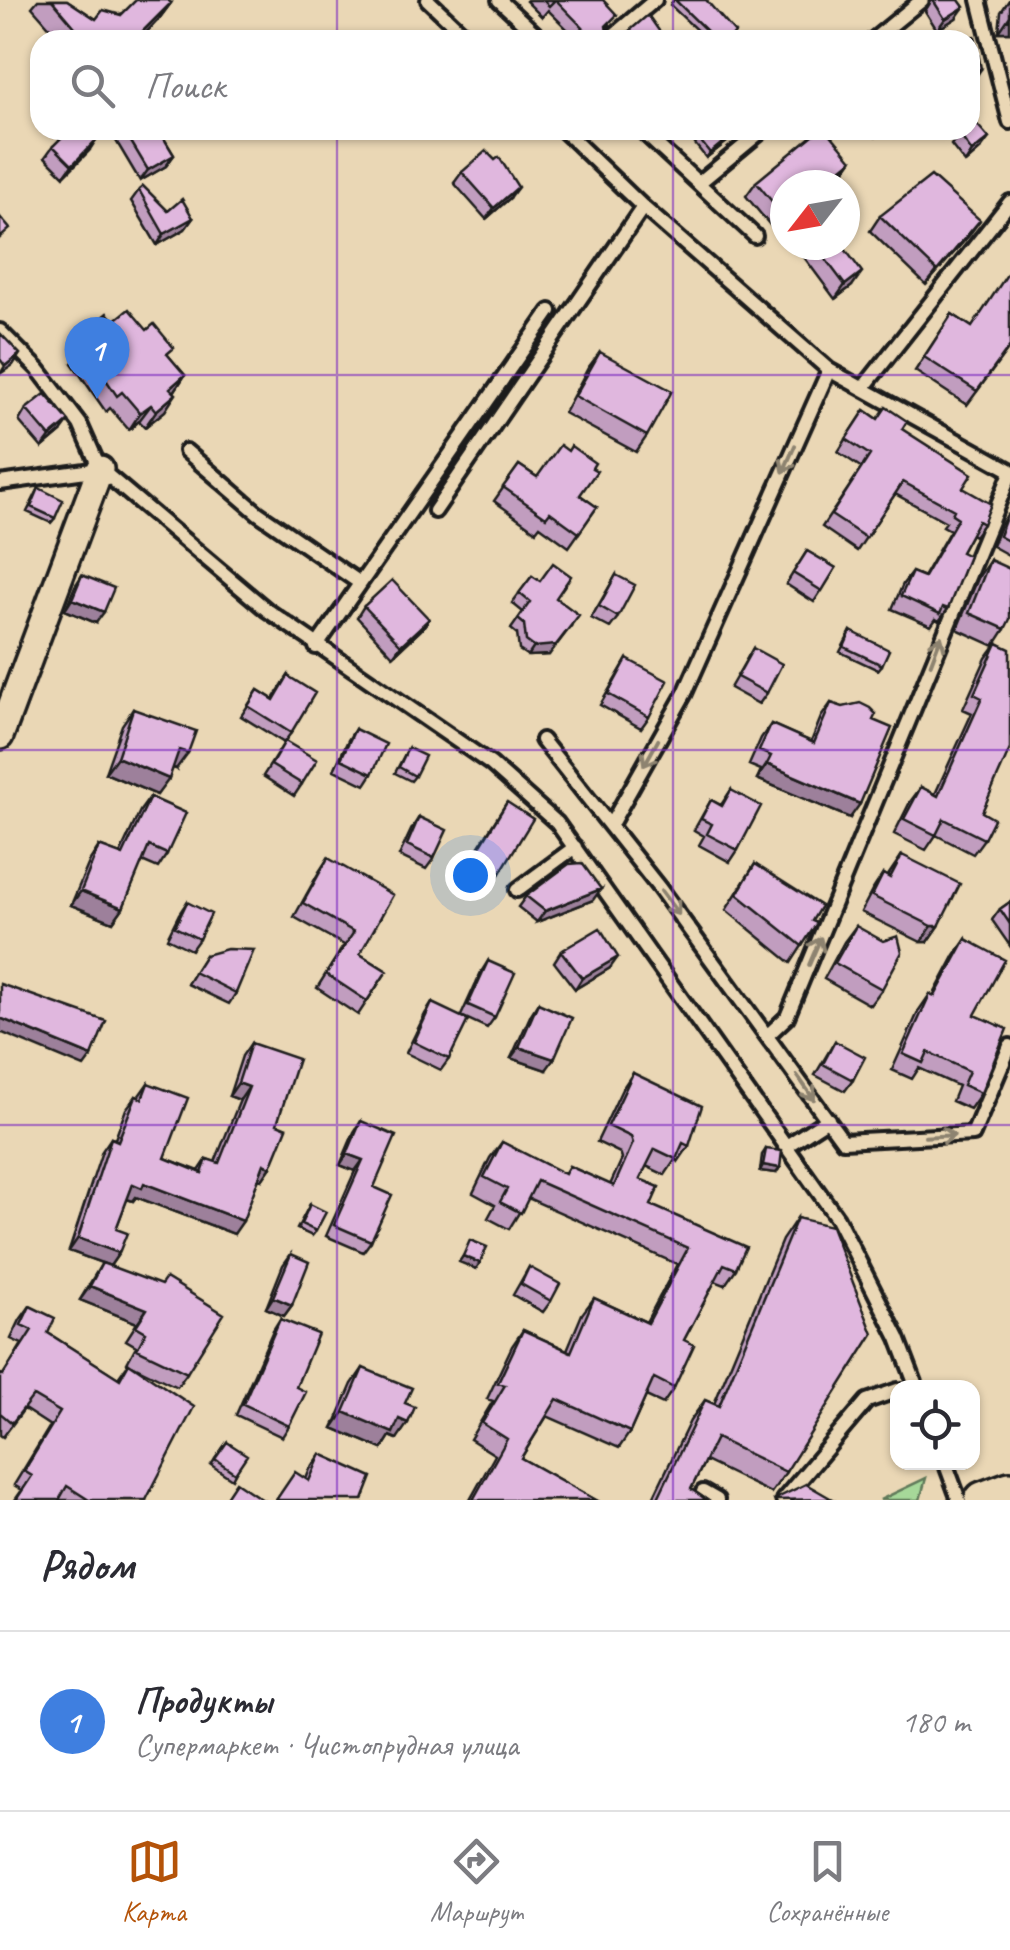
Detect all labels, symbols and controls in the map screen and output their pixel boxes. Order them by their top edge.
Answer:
search box [30,30,980,140]
icon: search [65,58,120,113]
text: Поиск [145,62,225,109]
north arrow [770,170,860,260]
pin: 1 [64,316,130,399]
one-way arrow [779,443,797,474]
one-way arrow [929,635,947,666]
one-way arrow [641,738,661,767]
your location [445,850,496,901]
one-way arrow [660,889,681,916]
one-way arrow [807,936,825,967]
one-way arrow [795,1074,816,1101]
one-way arrow [924,1126,956,1145]
map controls [890,1380,980,1470]
button: locate [890,1380,980,1470]
text: Рядом [40,1539,134,1592]
text: Продукты [135,1677,272,1724]
text: 1 [65,1701,80,1742]
text: 180 m [901,1701,970,1742]
text: Супермаркет · Чистопрудная улица [135,1724,518,1765]
tab: Карта [122,1834,186,1929]
tab: Маршрут [430,1834,522,1929]
tab: Сохранённые [766,1834,888,1929]

